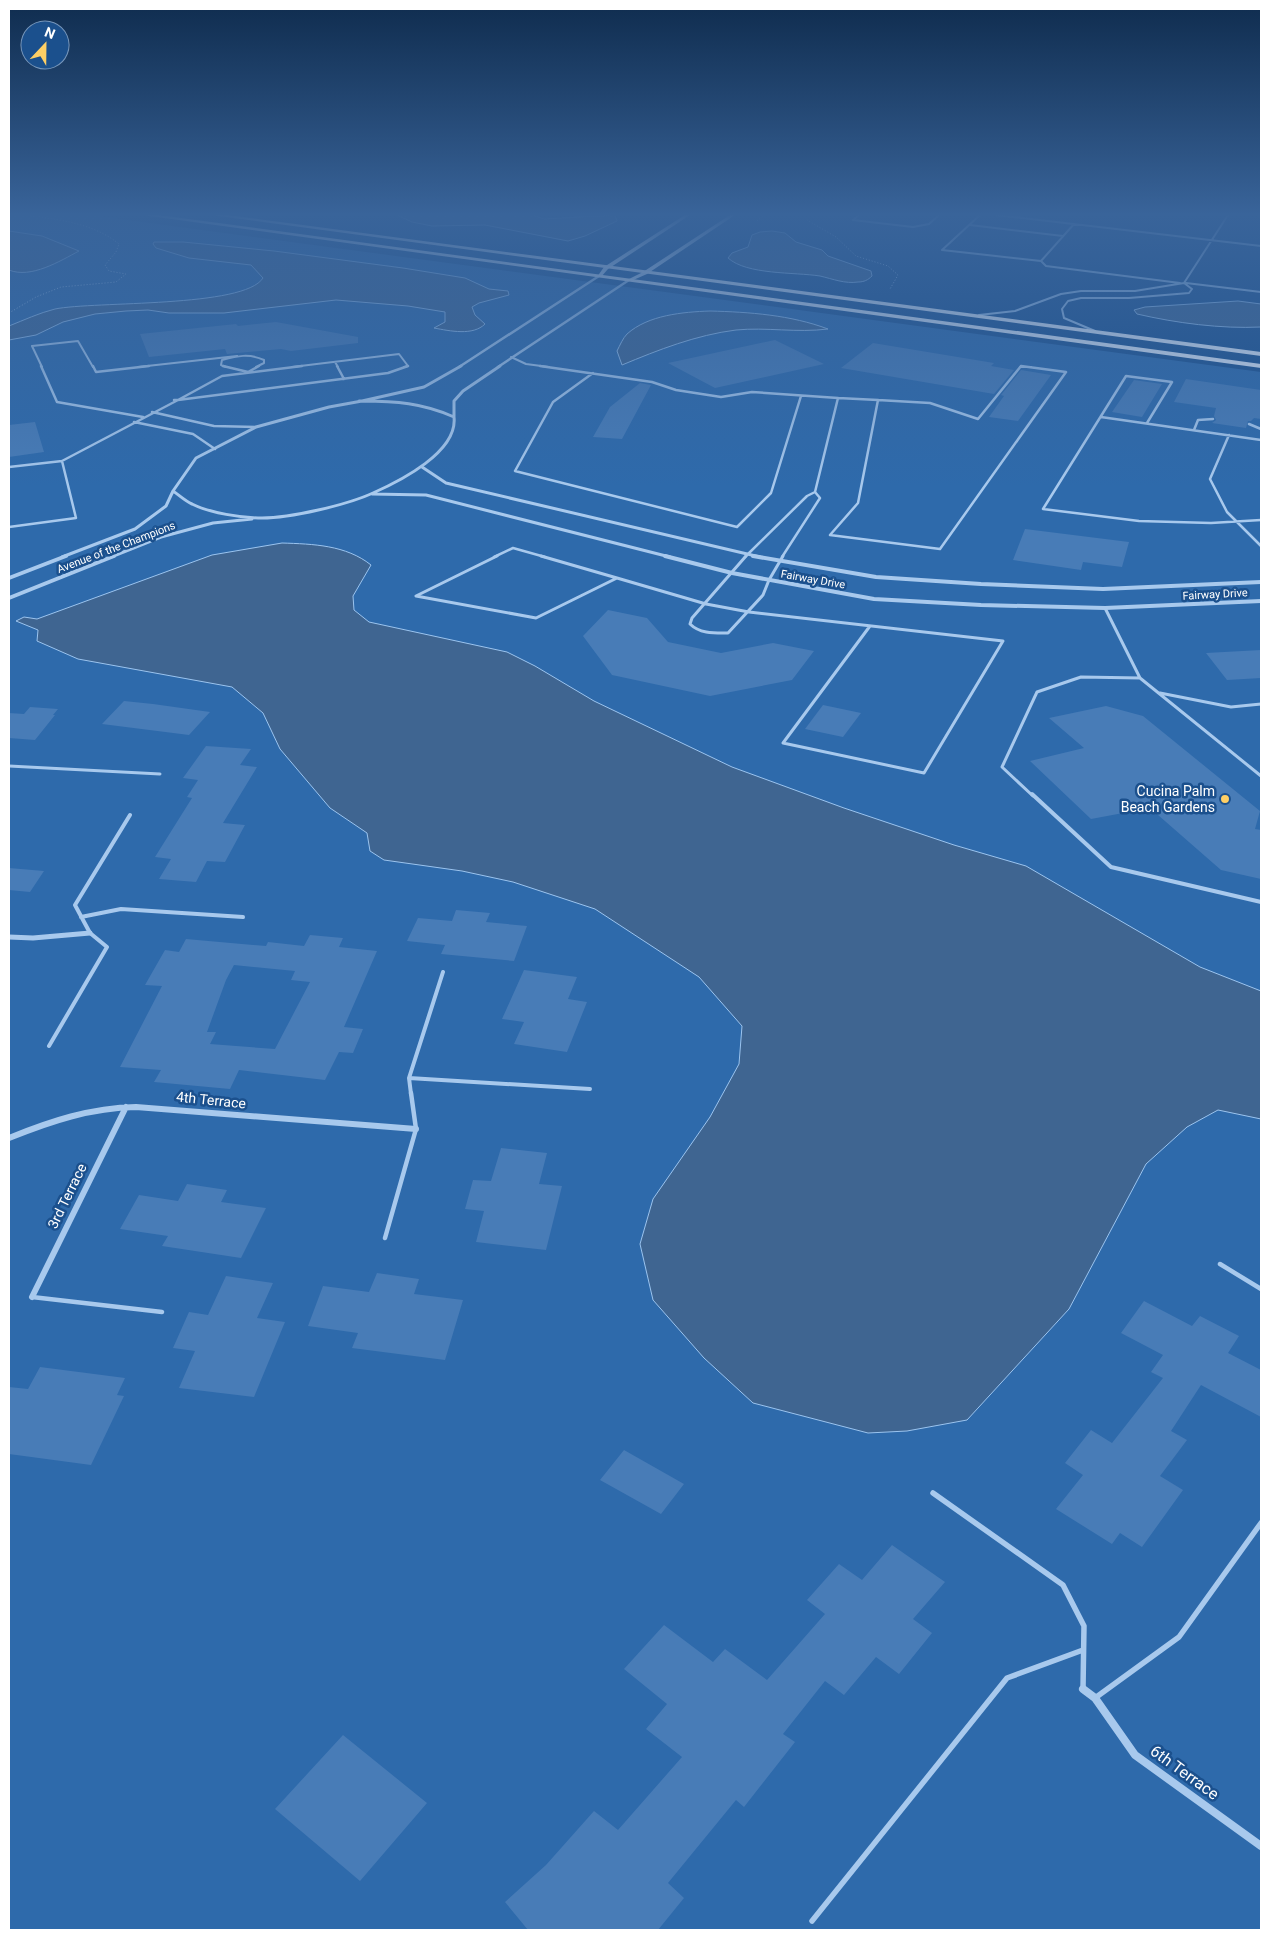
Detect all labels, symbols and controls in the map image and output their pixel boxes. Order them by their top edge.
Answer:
north arrow [20,20,70,70]
text: N [42,24,57,42]
street label: Avenue of the Champions [55,519,177,576]
street label: Fairway Drive [780,567,846,592]
street label: Fairway Drive [1182,586,1248,603]
place label: Cucina Palm Beach Gardens [1121,783,1215,815]
marker: Cucina Palm Beach Gardens [1219,793,1231,805]
street label: 4th Terrace [175,1088,247,1112]
street label: 3rd Terrace [44,1161,90,1231]
street label: 6th Terrace [1147,1741,1223,1804]

